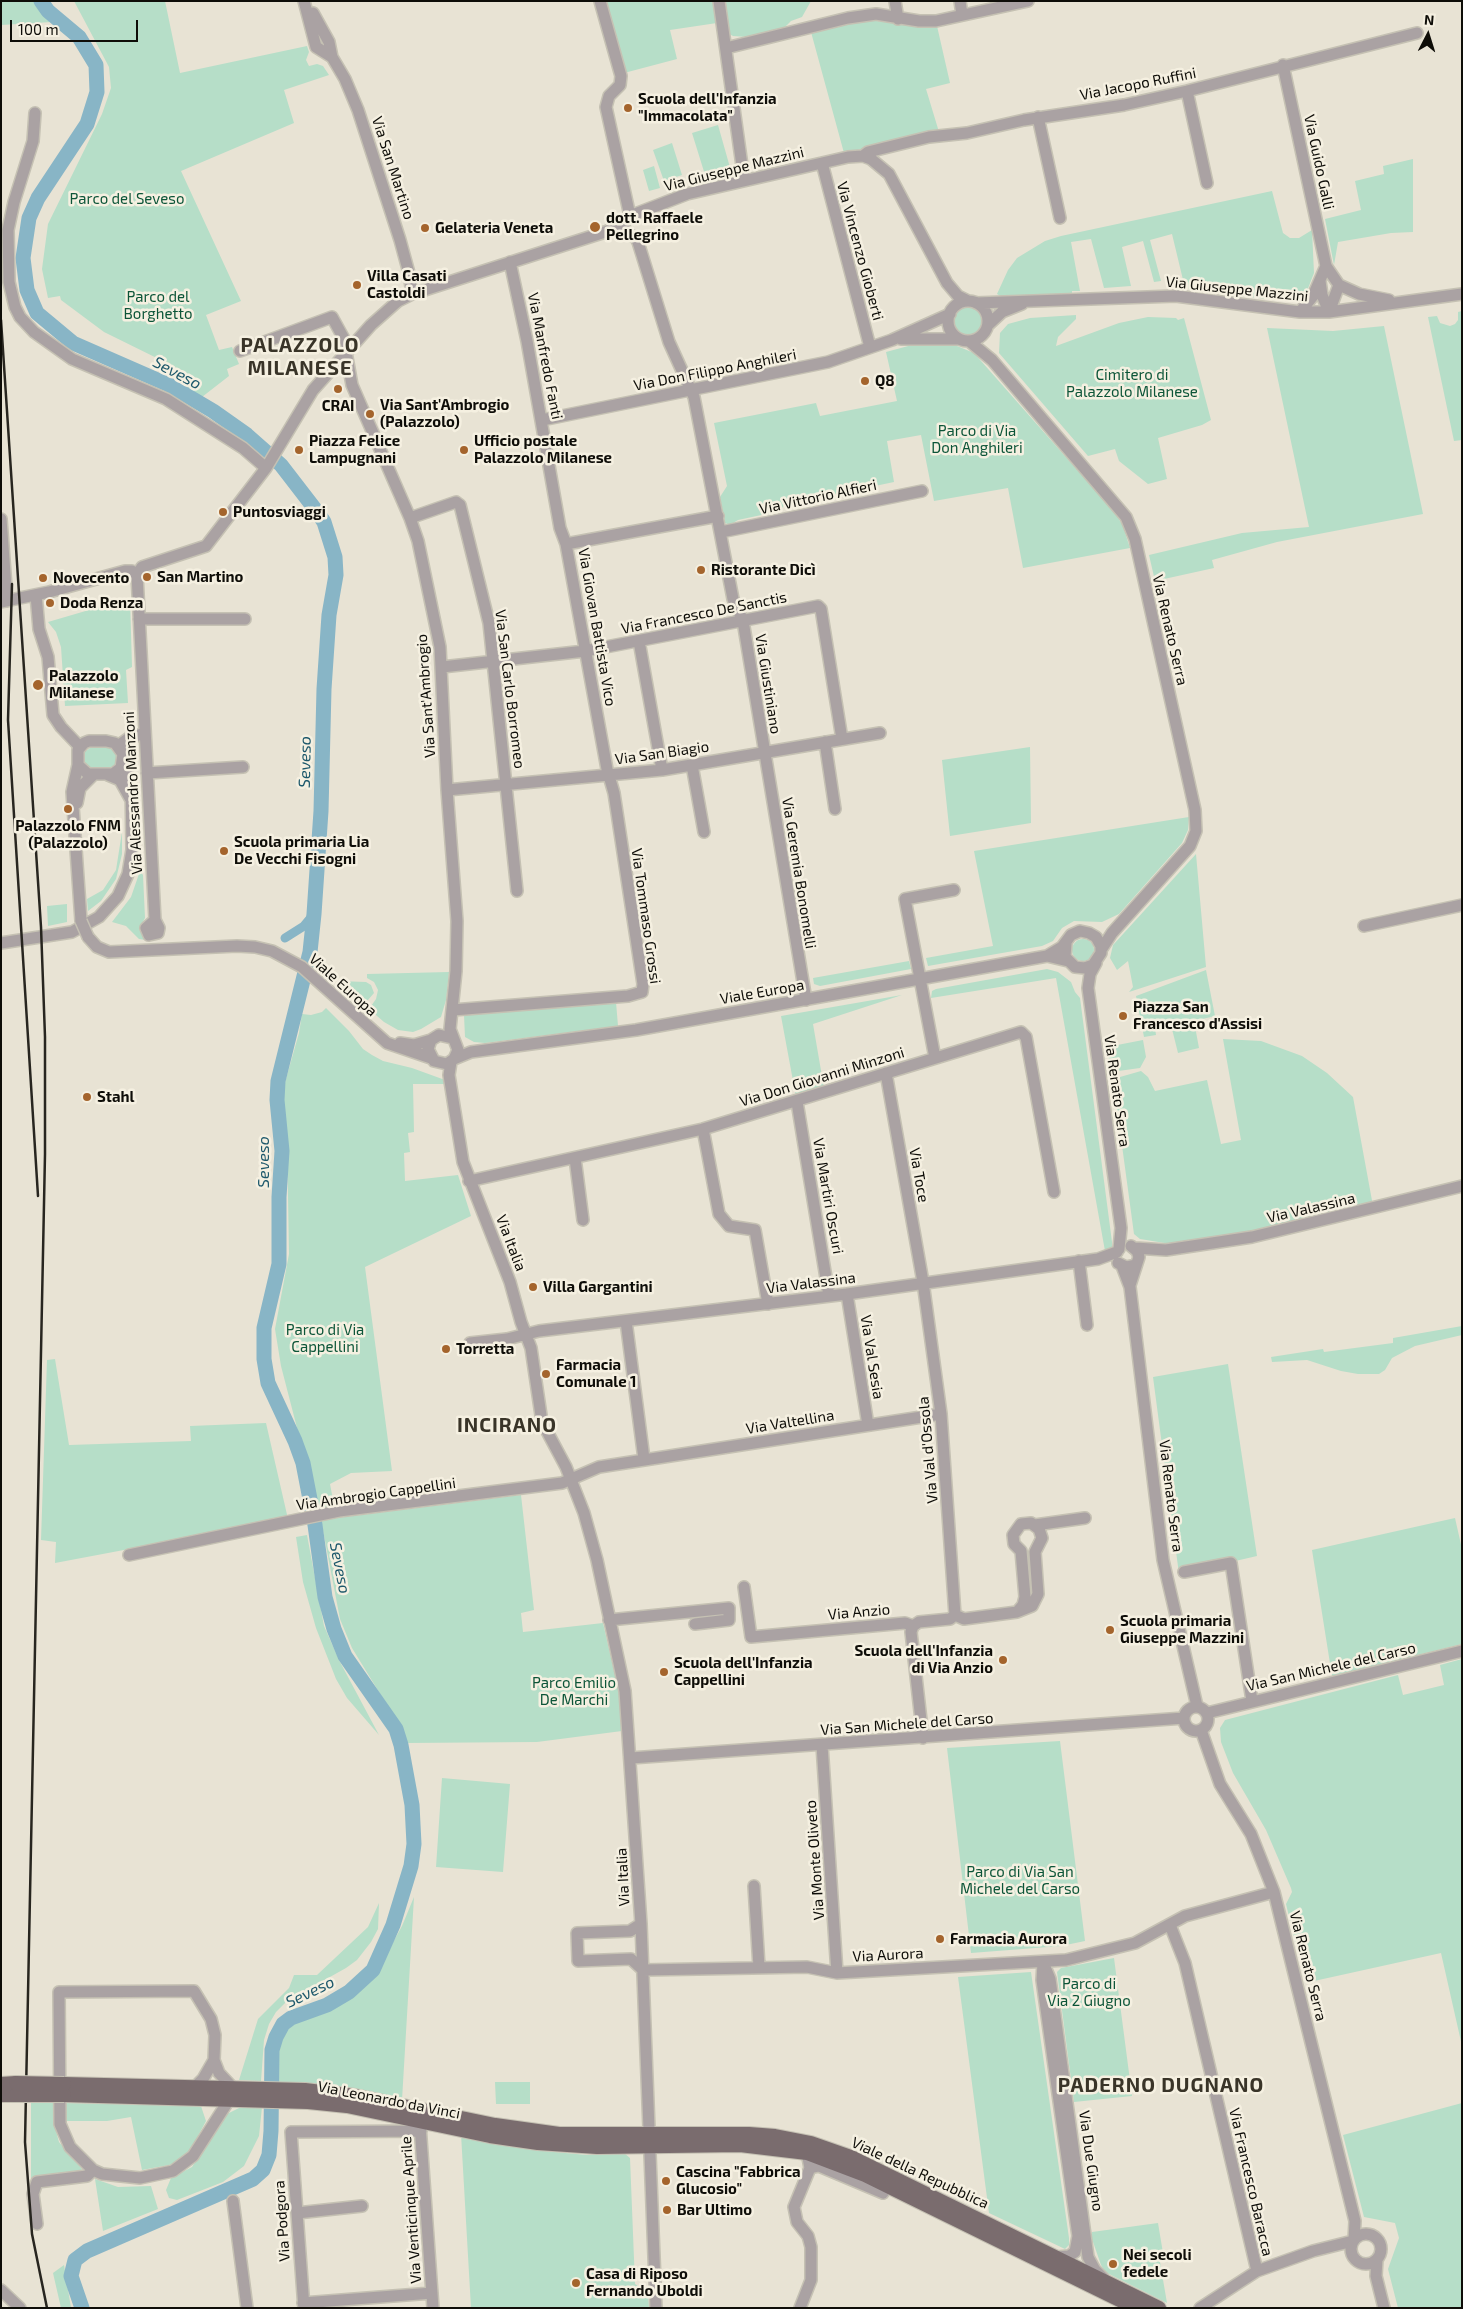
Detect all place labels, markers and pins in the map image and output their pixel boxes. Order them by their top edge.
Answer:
place label: Scuola dell'Infanzia "Immacolata" [638,90,777,125]
marker: Scuola dell'Infanzia "Immacolata" [622,102,634,114]
place label: dott. Raffaele Pellegrino [606,209,703,244]
place label: Gelateria Veneta [435,219,553,237]
marker: dott. Raffaele Pellegrino [588,220,602,234]
marker: Gelateria Veneta [419,222,431,234]
place label: Villa Casati Castoldi [367,267,447,302]
marker: Villa Casati Castoldi [351,279,363,291]
place label: Q8 [875,372,895,390]
marker: Q8 [859,375,871,387]
marker: CRAI [332,383,344,395]
place label: Via Sant'Ambrogio (Palazzolo) [380,396,509,431]
place label: CRAI [322,397,354,415]
marker: Via Sant'Ambrogio (Palazzolo) [364,408,376,420]
place label: Piazza Felice Lampugnani [309,432,400,467]
place label: Ufficio postale Palazzolo Milanese [474,432,612,467]
marker: Piazza Felice Lampugnani [293,444,305,456]
marker: Ufficio postale Palazzolo Milanese [458,444,470,456]
place label: Puntosviaggi [233,503,326,521]
marker: Puntosviaggi [217,506,229,518]
place label: Ristorante Dicì [711,561,816,579]
marker: Ristorante Dicì [695,564,707,576]
place label: San Martino [157,568,243,586]
place label: Novecento [53,569,129,587]
marker: San Martino [141,571,153,583]
marker: Novecento [37,572,49,584]
place label: Doda Renza [60,594,143,612]
marker: Doda Renza [44,597,56,609]
place label: Palazzolo Milanese [49,667,119,702]
marker: Palazzolo Milanese [31,678,45,692]
marker: Palazzolo FNM (Palazzolo) [62,803,74,815]
place label: Palazzolo FNM (Palazzolo) [15,817,121,852]
place label: Scuola primaria Lia De Vecchi Fisogni [234,833,369,868]
marker: Scuola primaria Lia De Vecchi Fisogni [218,845,230,857]
place label: Piazza San Francesco d'Assisi [1133,998,1262,1033]
marker: Piazza San Francesco d'Assisi [1117,1010,1129,1022]
place label: Stahl [97,1088,134,1106]
marker: Stahl [81,1091,93,1103]
place label: Villa Gargantini [543,1278,653,1296]
marker: Villa Gargantini [527,1281,539,1293]
place label: Torretta [456,1340,514,1358]
marker: Torretta [440,1343,452,1355]
place label: Farmacia Comunale 1 [556,1356,636,1391]
marker: Farmacia Comunale 1 [540,1368,552,1380]
place label: Scuola primaria Giuseppe Mazzini [1120,1612,1244,1647]
marker: Scuola primaria Giuseppe Mazzini [1104,1624,1116,1636]
place label: Scuola dell'Infanzia di Via Anzio [854,1642,993,1677]
place label: Scuola dell'Infanzia Cappellini [674,1654,813,1689]
marker: Scuola dell'Infanzia di Via Anzio [997,1654,1009,1666]
marker: Scuola dell'Infanzia Cappellini [658,1666,670,1678]
place label: Farmacia Aurora [950,1930,1067,1948]
marker: Farmacia Aurora [934,1933,946,1945]
place label: Cascina "Fabbrica Glucosio" [676,2163,801,2198]
marker: Cascina "Fabbrica Glucosio" [660,2175,672,2187]
place label: Bar Ultimo [677,2201,752,2219]
marker: Bar Ultimo [661,2204,673,2216]
place label: Nei secoli fedele [1123,2246,1192,2281]
marker: Nei secoli fedele [1107,2258,1119,2270]
place label: Casa di Riposo Fernando Uboldi [586,2265,703,2300]
marker: Casa di Riposo Fernando Uboldi [570,2277,582,2289]

